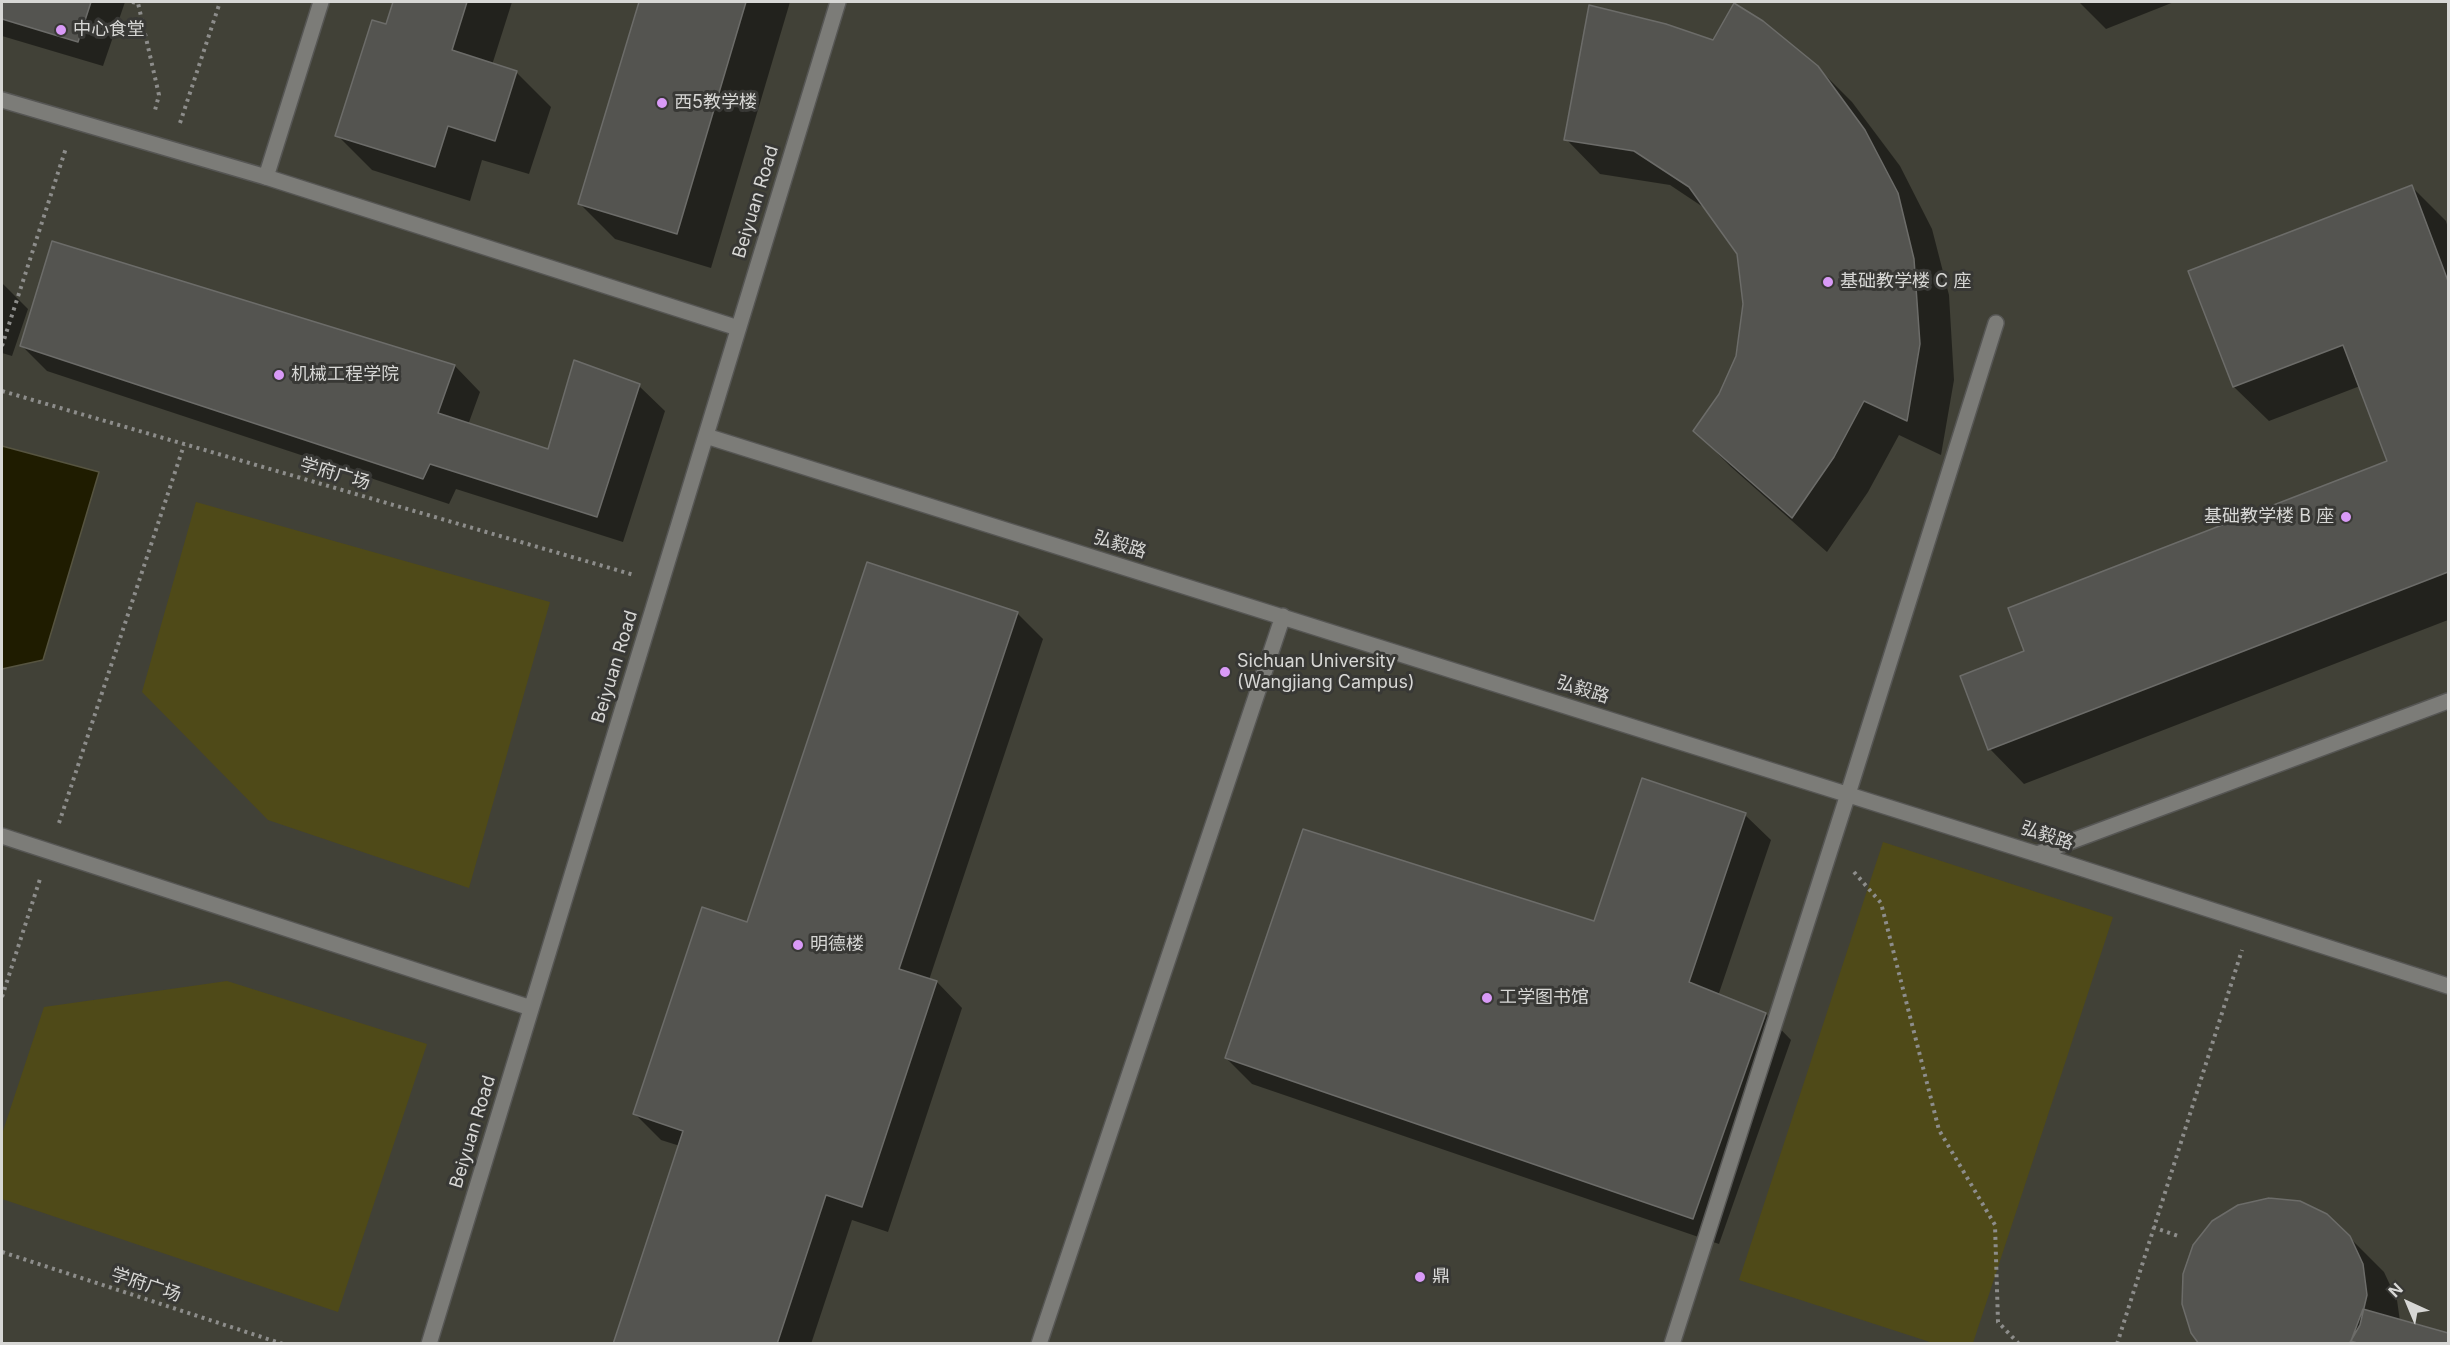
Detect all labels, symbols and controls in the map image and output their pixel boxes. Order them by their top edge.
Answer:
place label: 中心食堂 [73,19,145,41]
marker: 中心食堂 [54,23,68,37]
place label: 西5教学楼 [674,92,757,114]
marker: 西5教学楼 [655,96,669,110]
street label: Beiyuan Road [729,143,783,261]
place label: 基础教学楼 C 座 [1840,271,1971,293]
marker: 基础教学楼 C 座 [1821,275,1835,289]
place label: 机械工程学院 [291,364,399,386]
marker: 机械工程学院 [272,368,286,382]
street label: 学府广场 [297,454,373,494]
place label: 基础教学楼 B 座 [2204,506,2334,528]
marker: 基础教学楼 B 座 [2339,510,2353,524]
street label: 弘毅路 [1091,527,1149,563]
street label: Beiyuan Road [588,608,642,726]
place label: Sichuan University (Wangjiang Campus) [1237,651,1414,694]
marker: Sichuan University (Wangjiang Campus) [1218,665,1232,679]
street label: 弘毅路 [1554,672,1612,708]
street label: 弘毅路 [2018,817,2076,855]
place label: 明德楼 [810,934,864,956]
marker: 明德楼 [791,938,805,952]
place label: 工学图书馆 [1499,987,1589,1009]
marker: 工学图书馆 [1480,991,1494,1005]
street label: Beiyuan Road [446,1073,500,1191]
street label: 学府广场 [108,1264,184,1306]
place label: 鼎 [1432,1266,1450,1288]
marker: 鼎 [1413,1270,1427,1284]
north arrow [2378,1273,2438,1333]
text: N [2384,1279,2407,1301]

